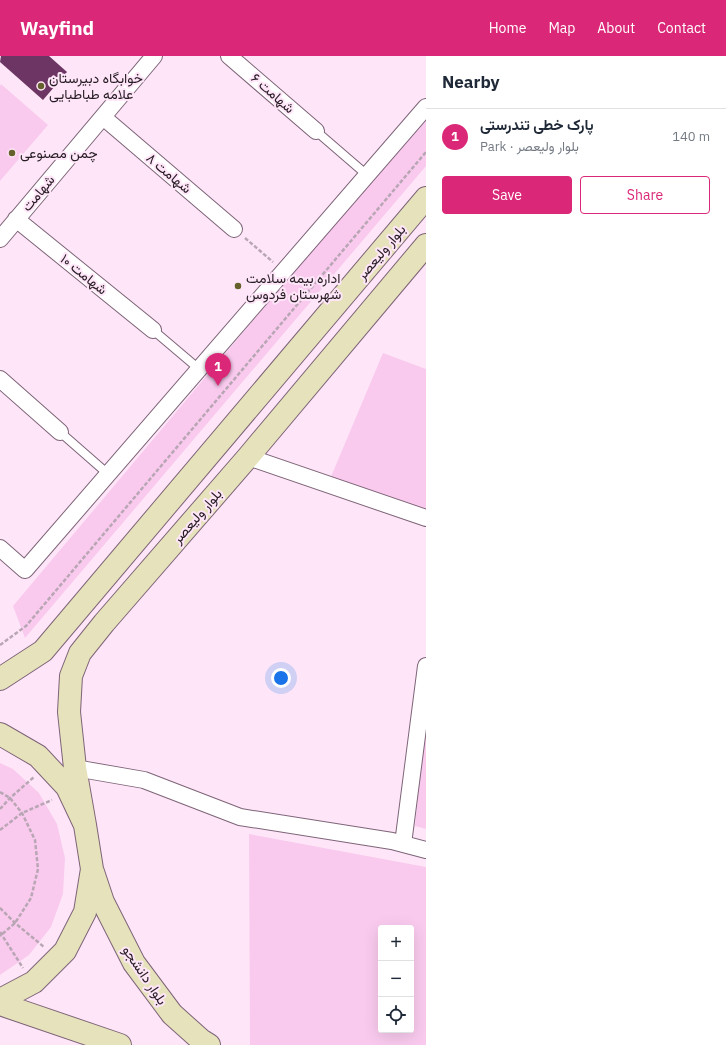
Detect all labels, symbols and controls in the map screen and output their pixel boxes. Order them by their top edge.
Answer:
text: Wayfind [20,16,94,40]
text: Home [489,19,526,37]
text: Map [548,19,575,37]
text: About [597,19,635,37]
text: Contact [657,19,706,37]
place label: خوابگاه دبیرستان علامه طباطبایی [49,69,143,103]
street label: شهامت ۶ [247,69,299,117]
text: Nearby [442,71,500,93]
marker: خوابگاه دبیرستان علامه طباطبایی [36,81,46,91]
text: پارک خطی تندرستی [480,115,594,134]
text: 1 [451,128,459,145]
text: 140 m [672,128,710,145]
text: Park · بلوار ولیعصر [480,138,579,155]
place label: چمن مصنوعی [20,144,98,163]
marker: چمن مصنوعی [7,148,17,158]
street label: شهامت ۸ [143,149,195,197]
street label: شهامت [18,171,58,215]
button: Save [442,176,572,214]
button: Share [580,176,710,214]
street label: بلوار ولیعصر [352,221,409,284]
street label: شهامت ۱۰ [57,250,111,298]
place label: اداره بیمه سلامت شهرستان فردوس [246,269,341,303]
marker: اداره بیمه سلامت شهرستان فردوس [233,281,243,291]
pin: 1 [205,353,231,386]
street label: بلوار ولیعصر [168,485,226,548]
your location [271,668,291,688]
map controls [378,925,414,1033]
button: + [378,925,414,961]
street label: بلوار دانشجو [119,942,171,1008]
button: − [378,961,414,997]
button: locate [378,997,414,1033]

